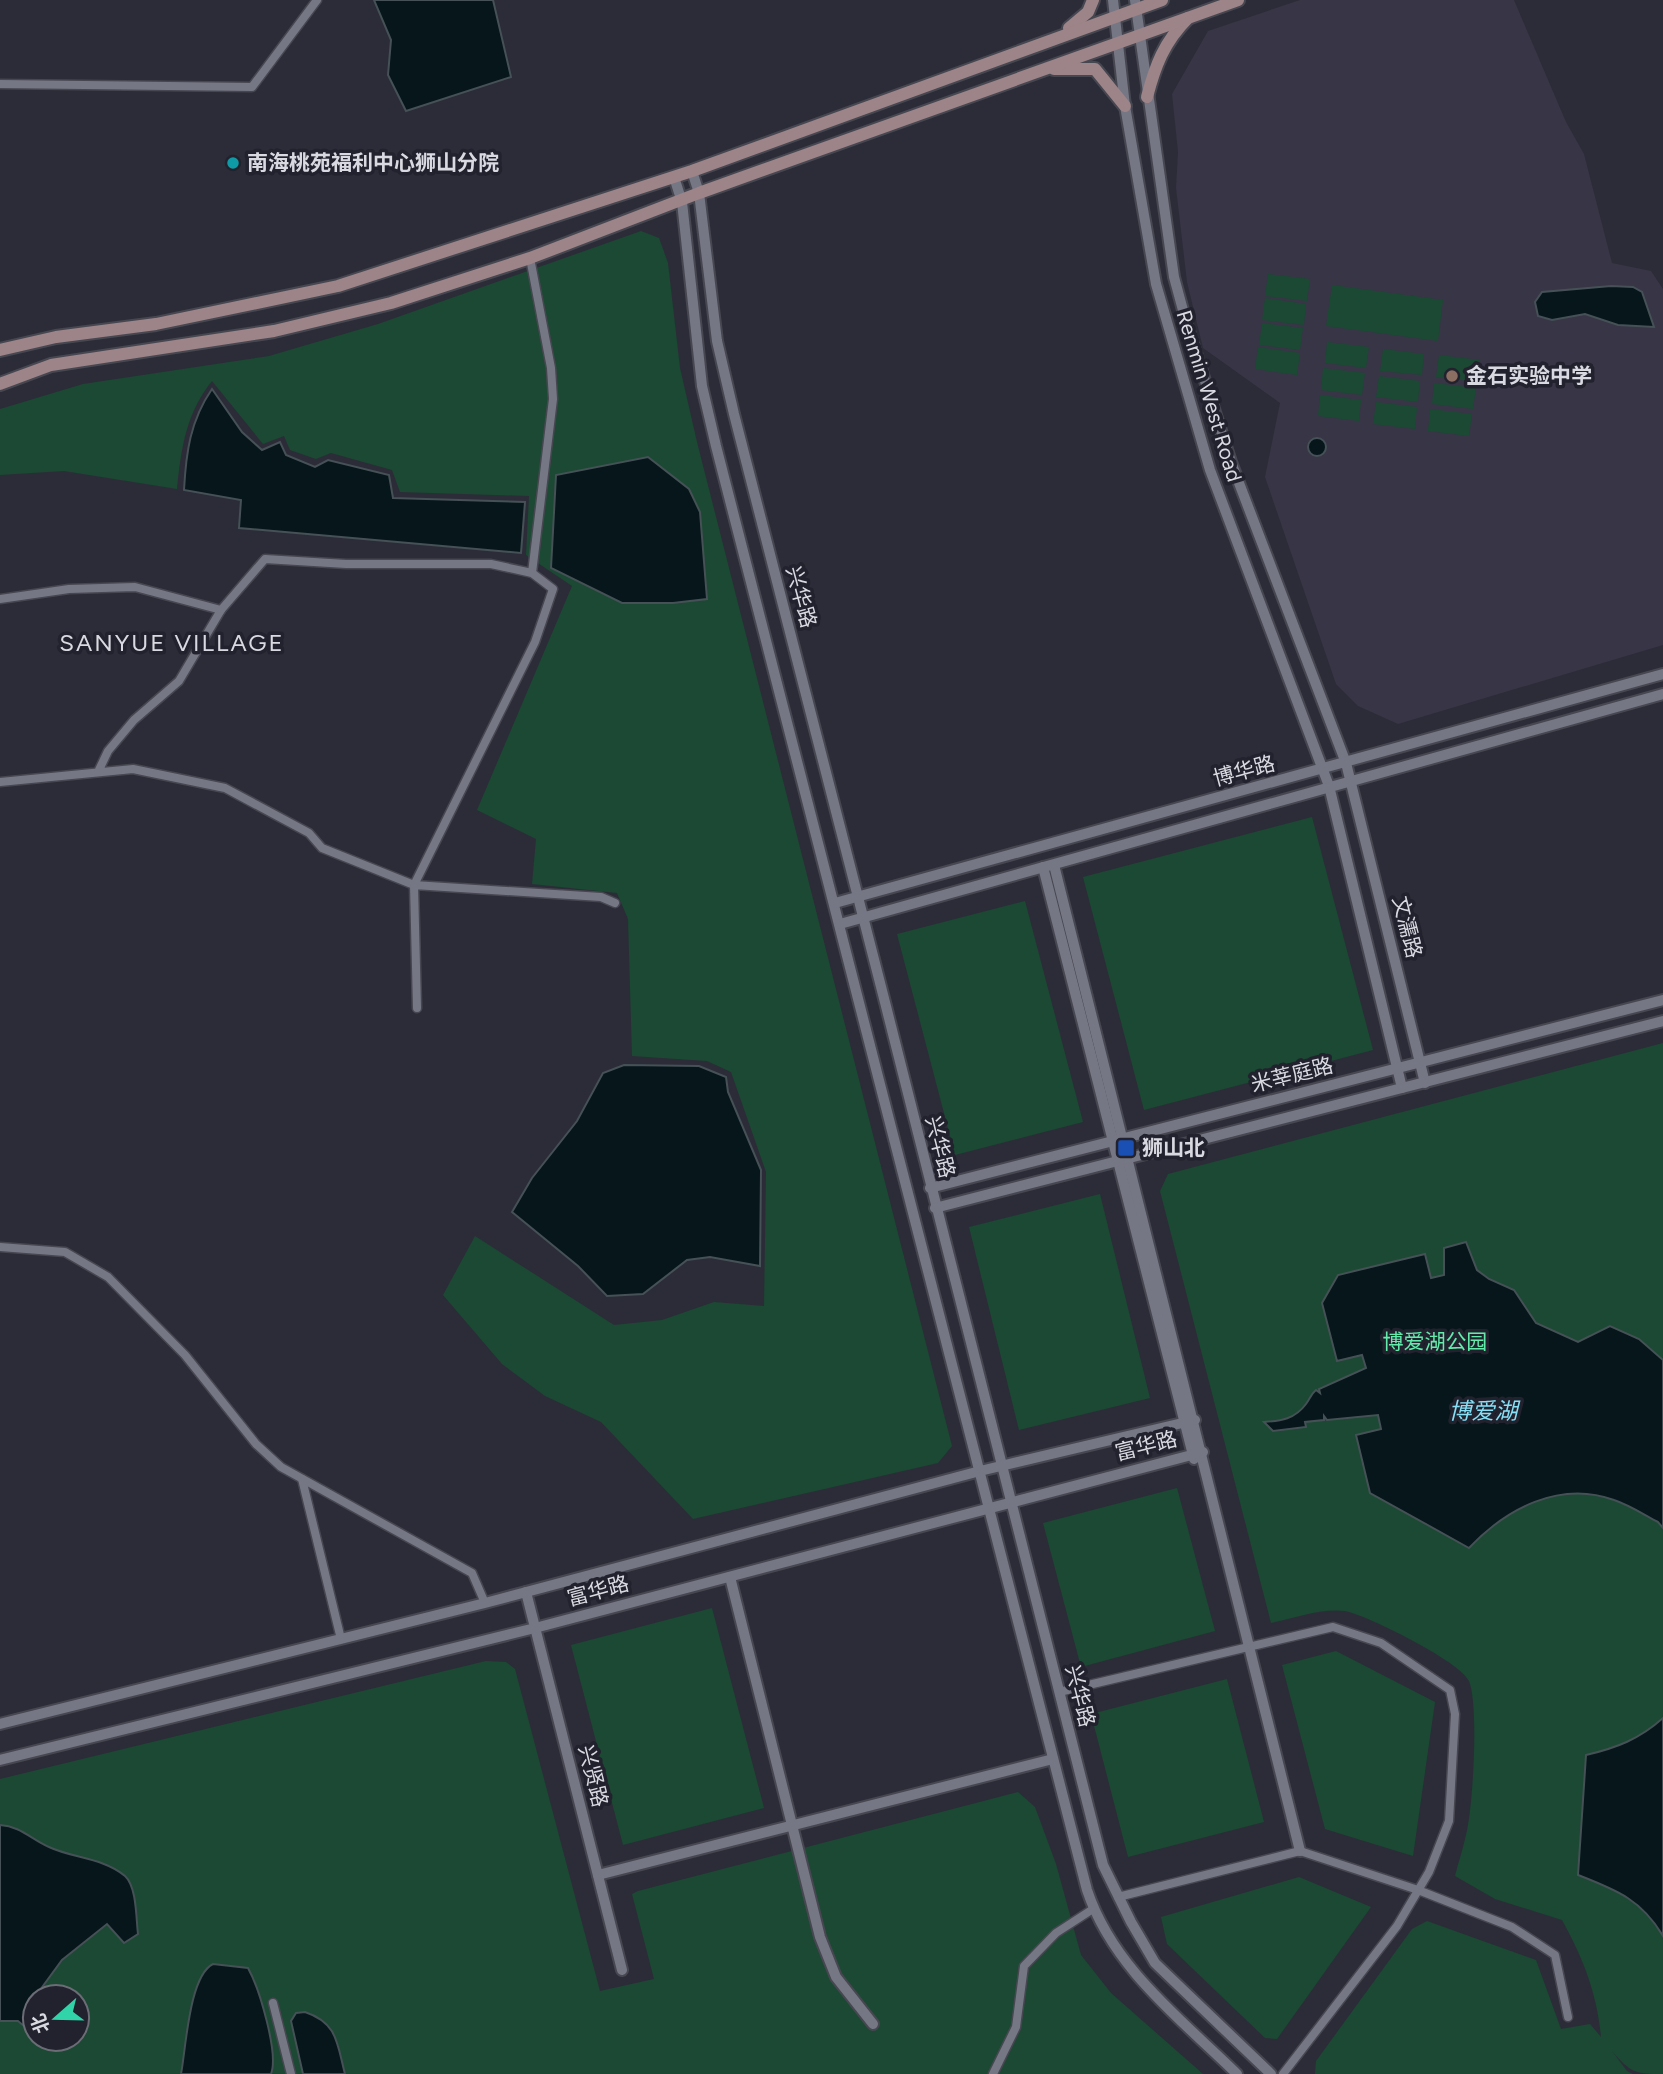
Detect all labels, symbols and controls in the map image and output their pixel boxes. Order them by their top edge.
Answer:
place label: 南海桃苑福利中心狮山分院 [247,150,499,175]
marker: 南海桃苑福利中心狮山分院 [225,155,241,171]
street label: Renmin West Road [1172,307,1247,485]
place label: 金石实验中学 [1466,363,1592,388]
marker: 金石实验中学 [1444,368,1460,384]
street label: 兴华路 [781,563,822,631]
district label: SANYUE VILLAGE [59,628,285,657]
street label: 博华路 [1210,750,1278,791]
street label: 文濡路 [1388,893,1427,960]
street label: 米莘庭路 [1248,1052,1336,1097]
street label: 兴华路 [921,1113,960,1180]
place label: 狮山北 [1142,1135,1205,1160]
marker: 狮山北 [1116,1138,1136,1158]
park label: 博爱湖公园 [1383,1329,1488,1354]
water label: 博爱湖 [1449,1397,1521,1425]
street label: 富华路 [1112,1426,1179,1465]
street label: 富华路 [564,1570,632,1611]
street label: 兴华路 [1061,1662,1100,1729]
street label: 兴贤路 [574,1742,613,1809]
north arrow [21,1983,91,2053]
text: 北 [26,2011,55,2037]

